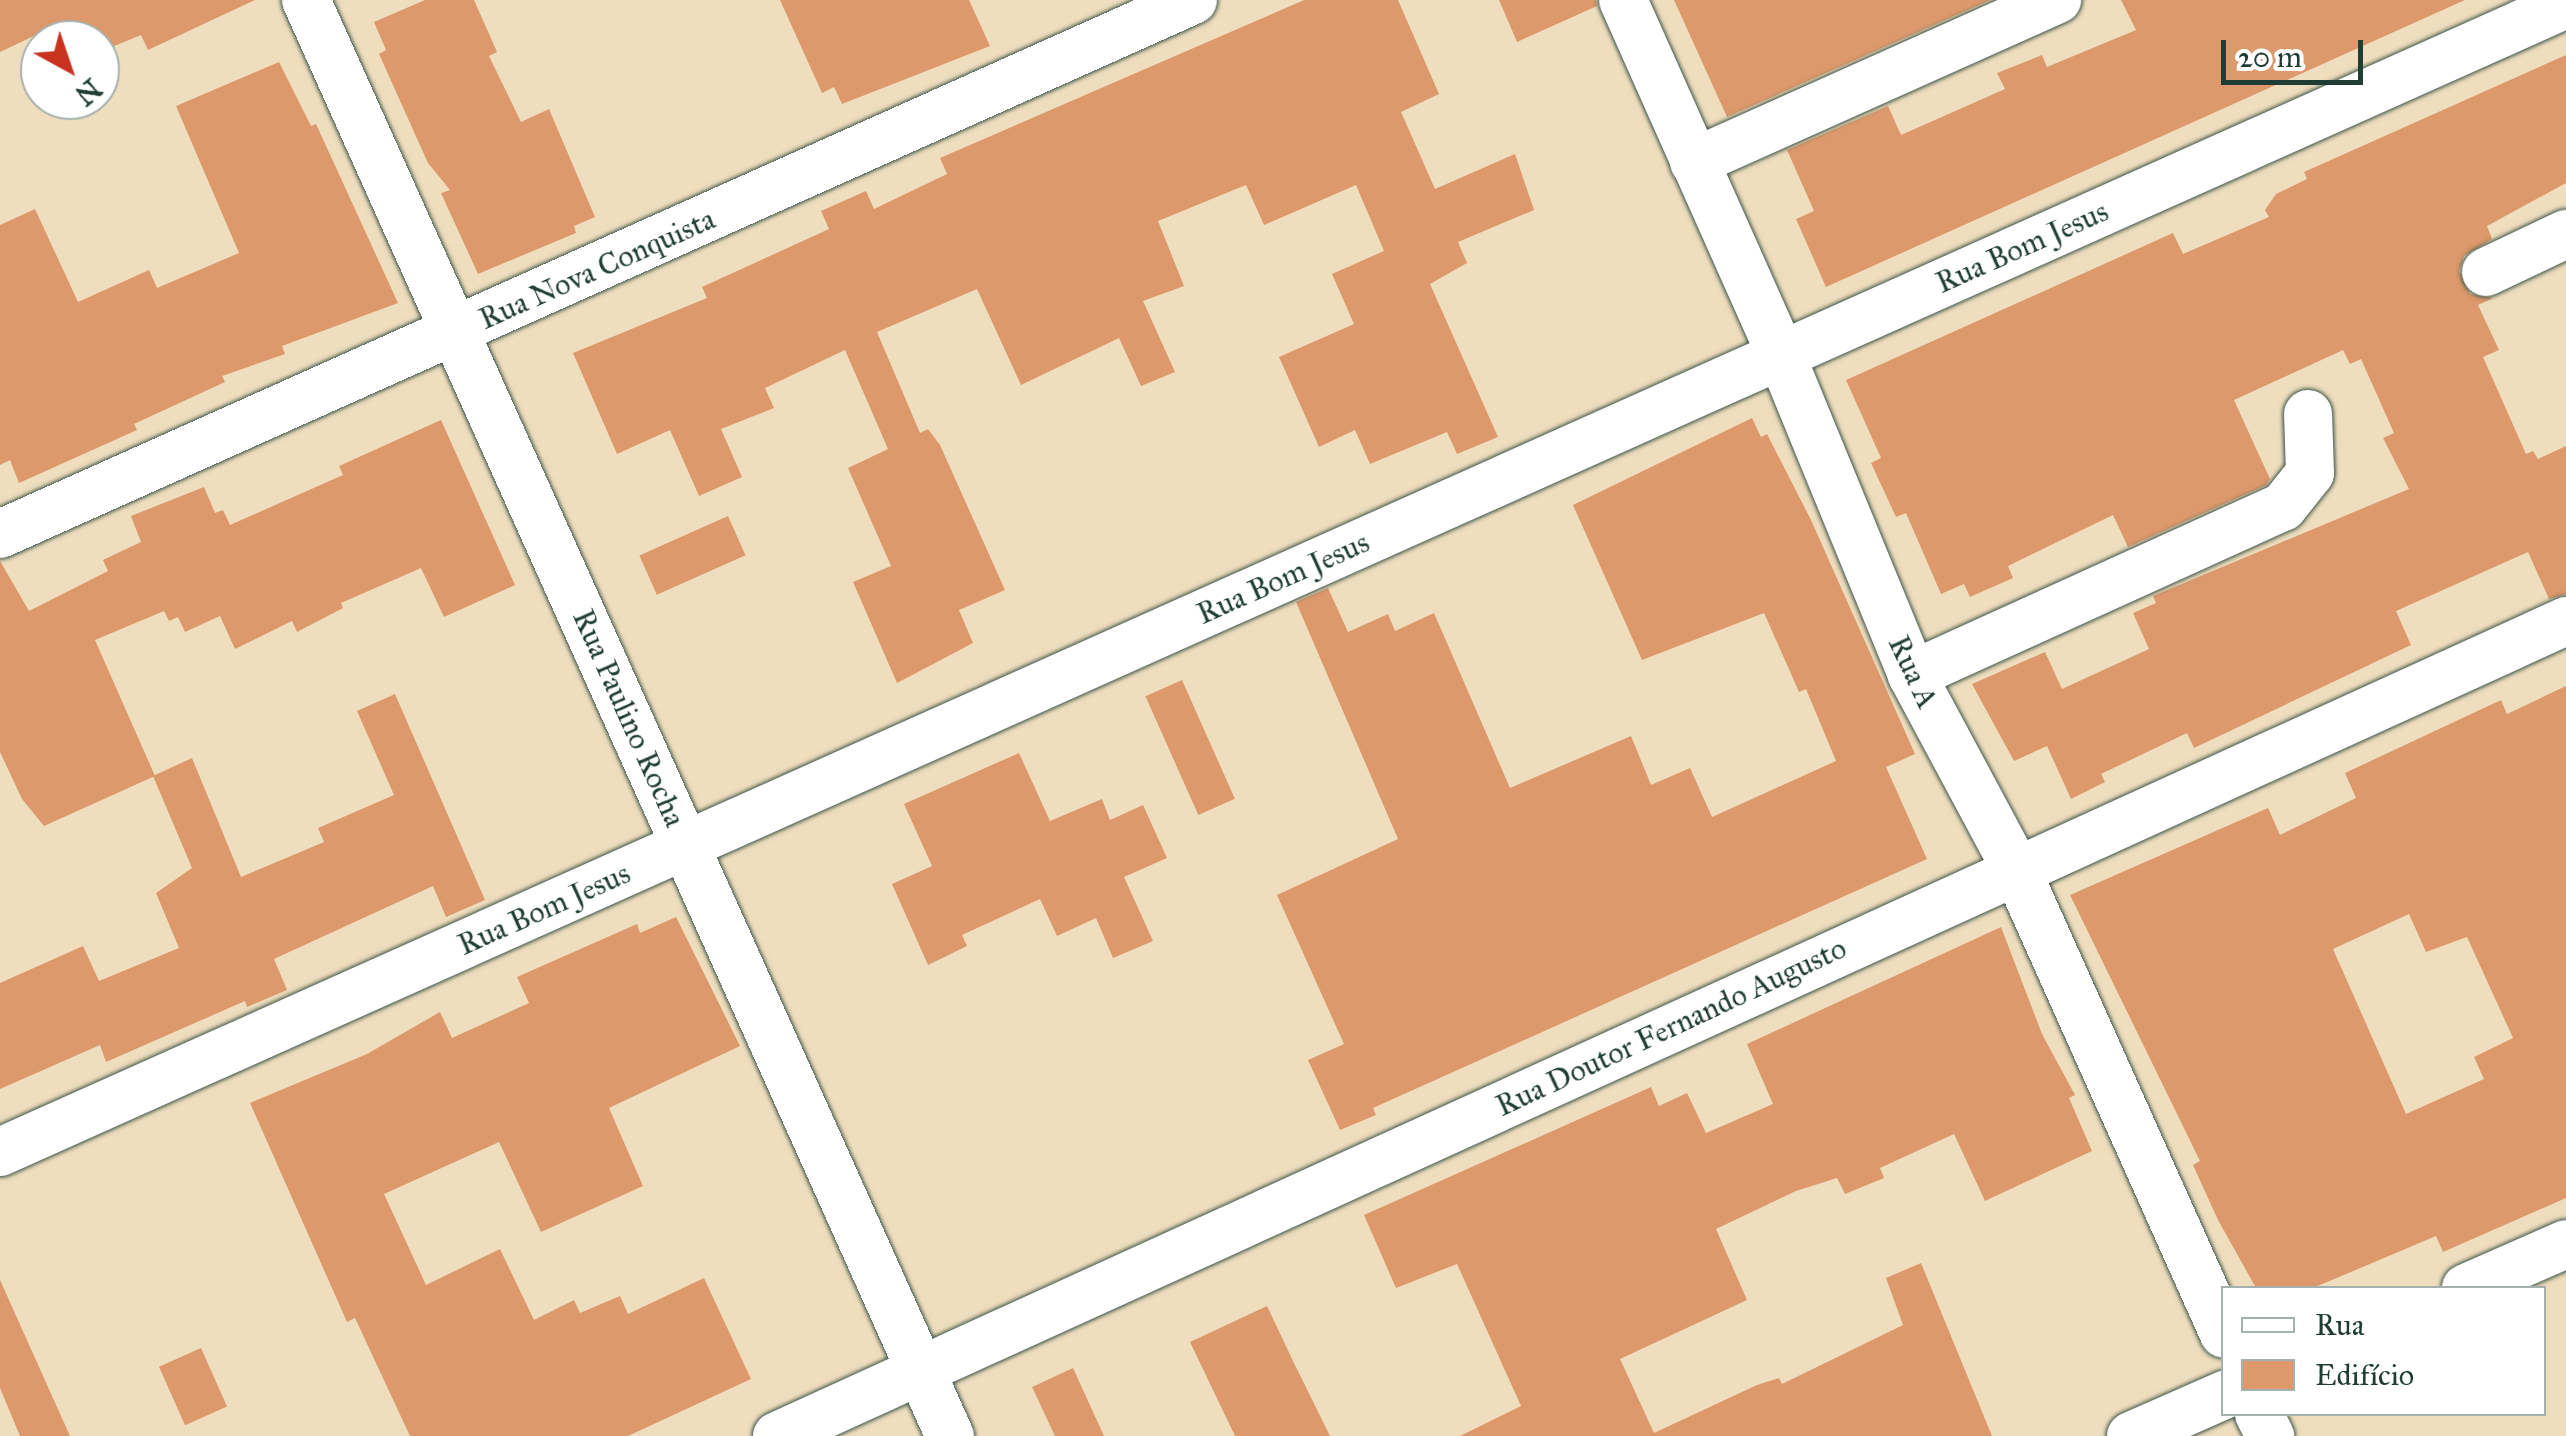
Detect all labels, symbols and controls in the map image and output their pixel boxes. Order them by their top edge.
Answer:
north arrow [20,20,120,120]
scale bar [2226,20,2368,82]
text: 20 m [2238,39,2302,75]
text: N [68,71,109,113]
street label: Rua Bom Jesus [1930,193,2114,301]
street label: Rua Nova Conquista [474,201,720,337]
street label: Rua Bom Jesus [1191,524,1375,632]
street label: Rua Paulino Rocha [565,604,693,832]
street label: Rua A [1881,630,1945,714]
street label: Rua Bom Jesus [452,855,636,963]
street label: Rua Doutor Fernando Augusto [1490,930,1852,1124]
legend [2221,1286,2546,1416]
text: Rua [2315,1307,2365,1343]
text: Edifício [2315,1357,2414,1393]

